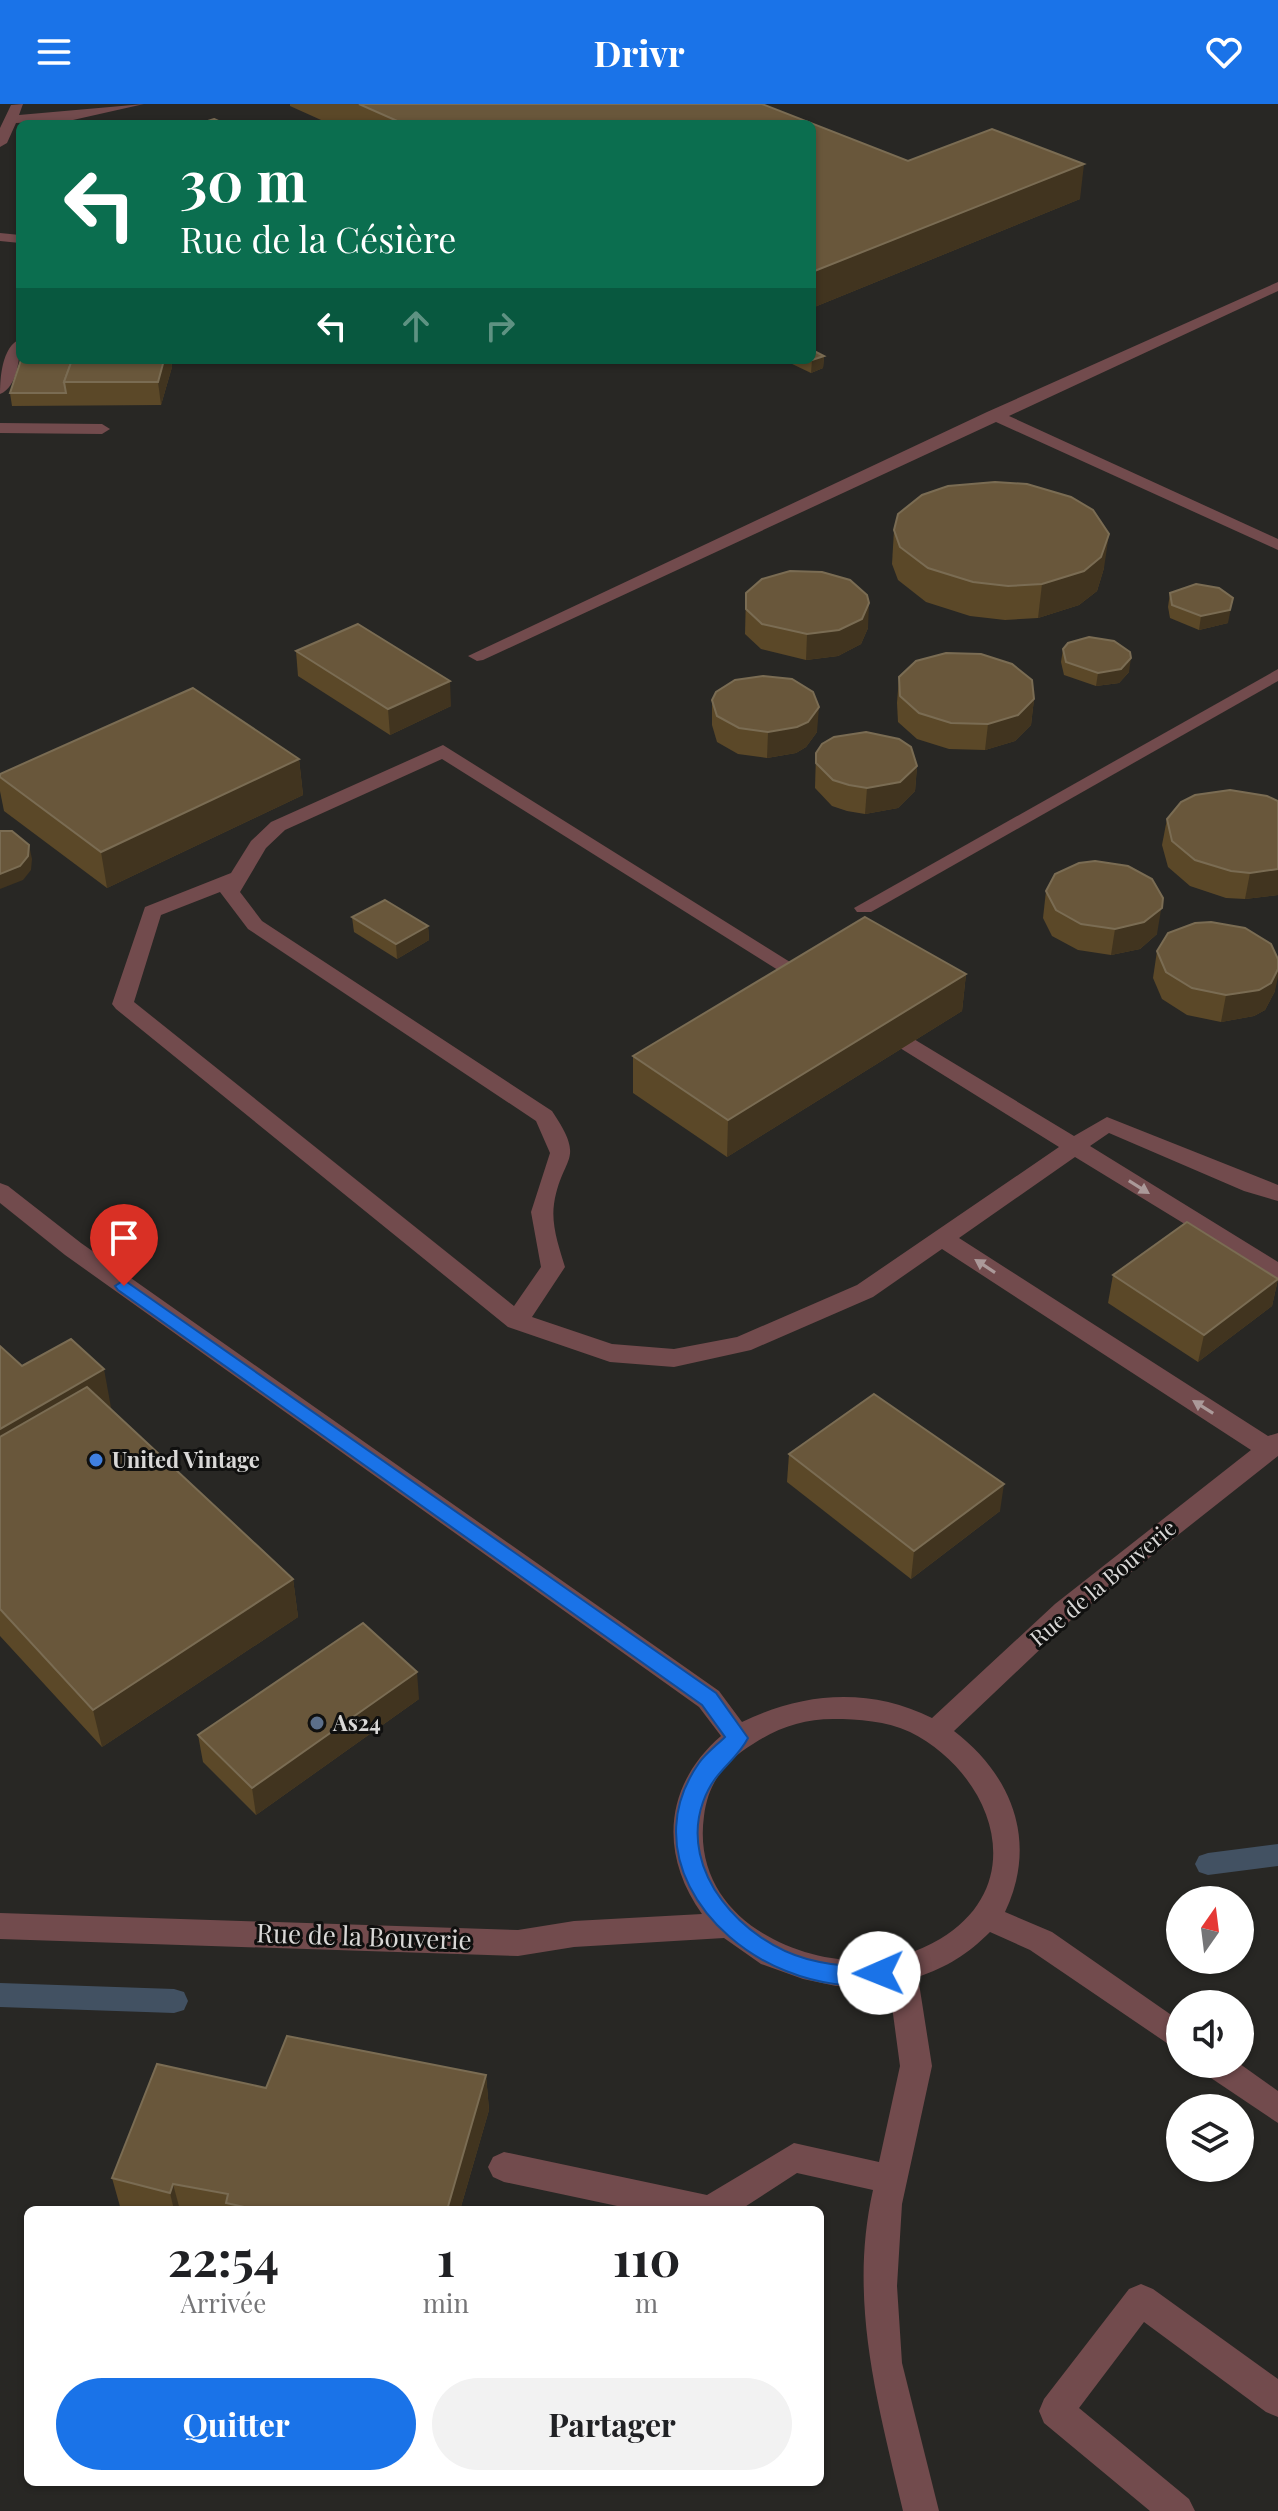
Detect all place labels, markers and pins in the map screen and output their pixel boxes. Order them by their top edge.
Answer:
pin [90,1204,158,1286]
place label: United Vintage [112,1444,260,1474]
marker: United Vintage [87,1451,105,1469]
place label: As24 [332,1707,381,1737]
marker: As24 [308,1714,326,1732]

